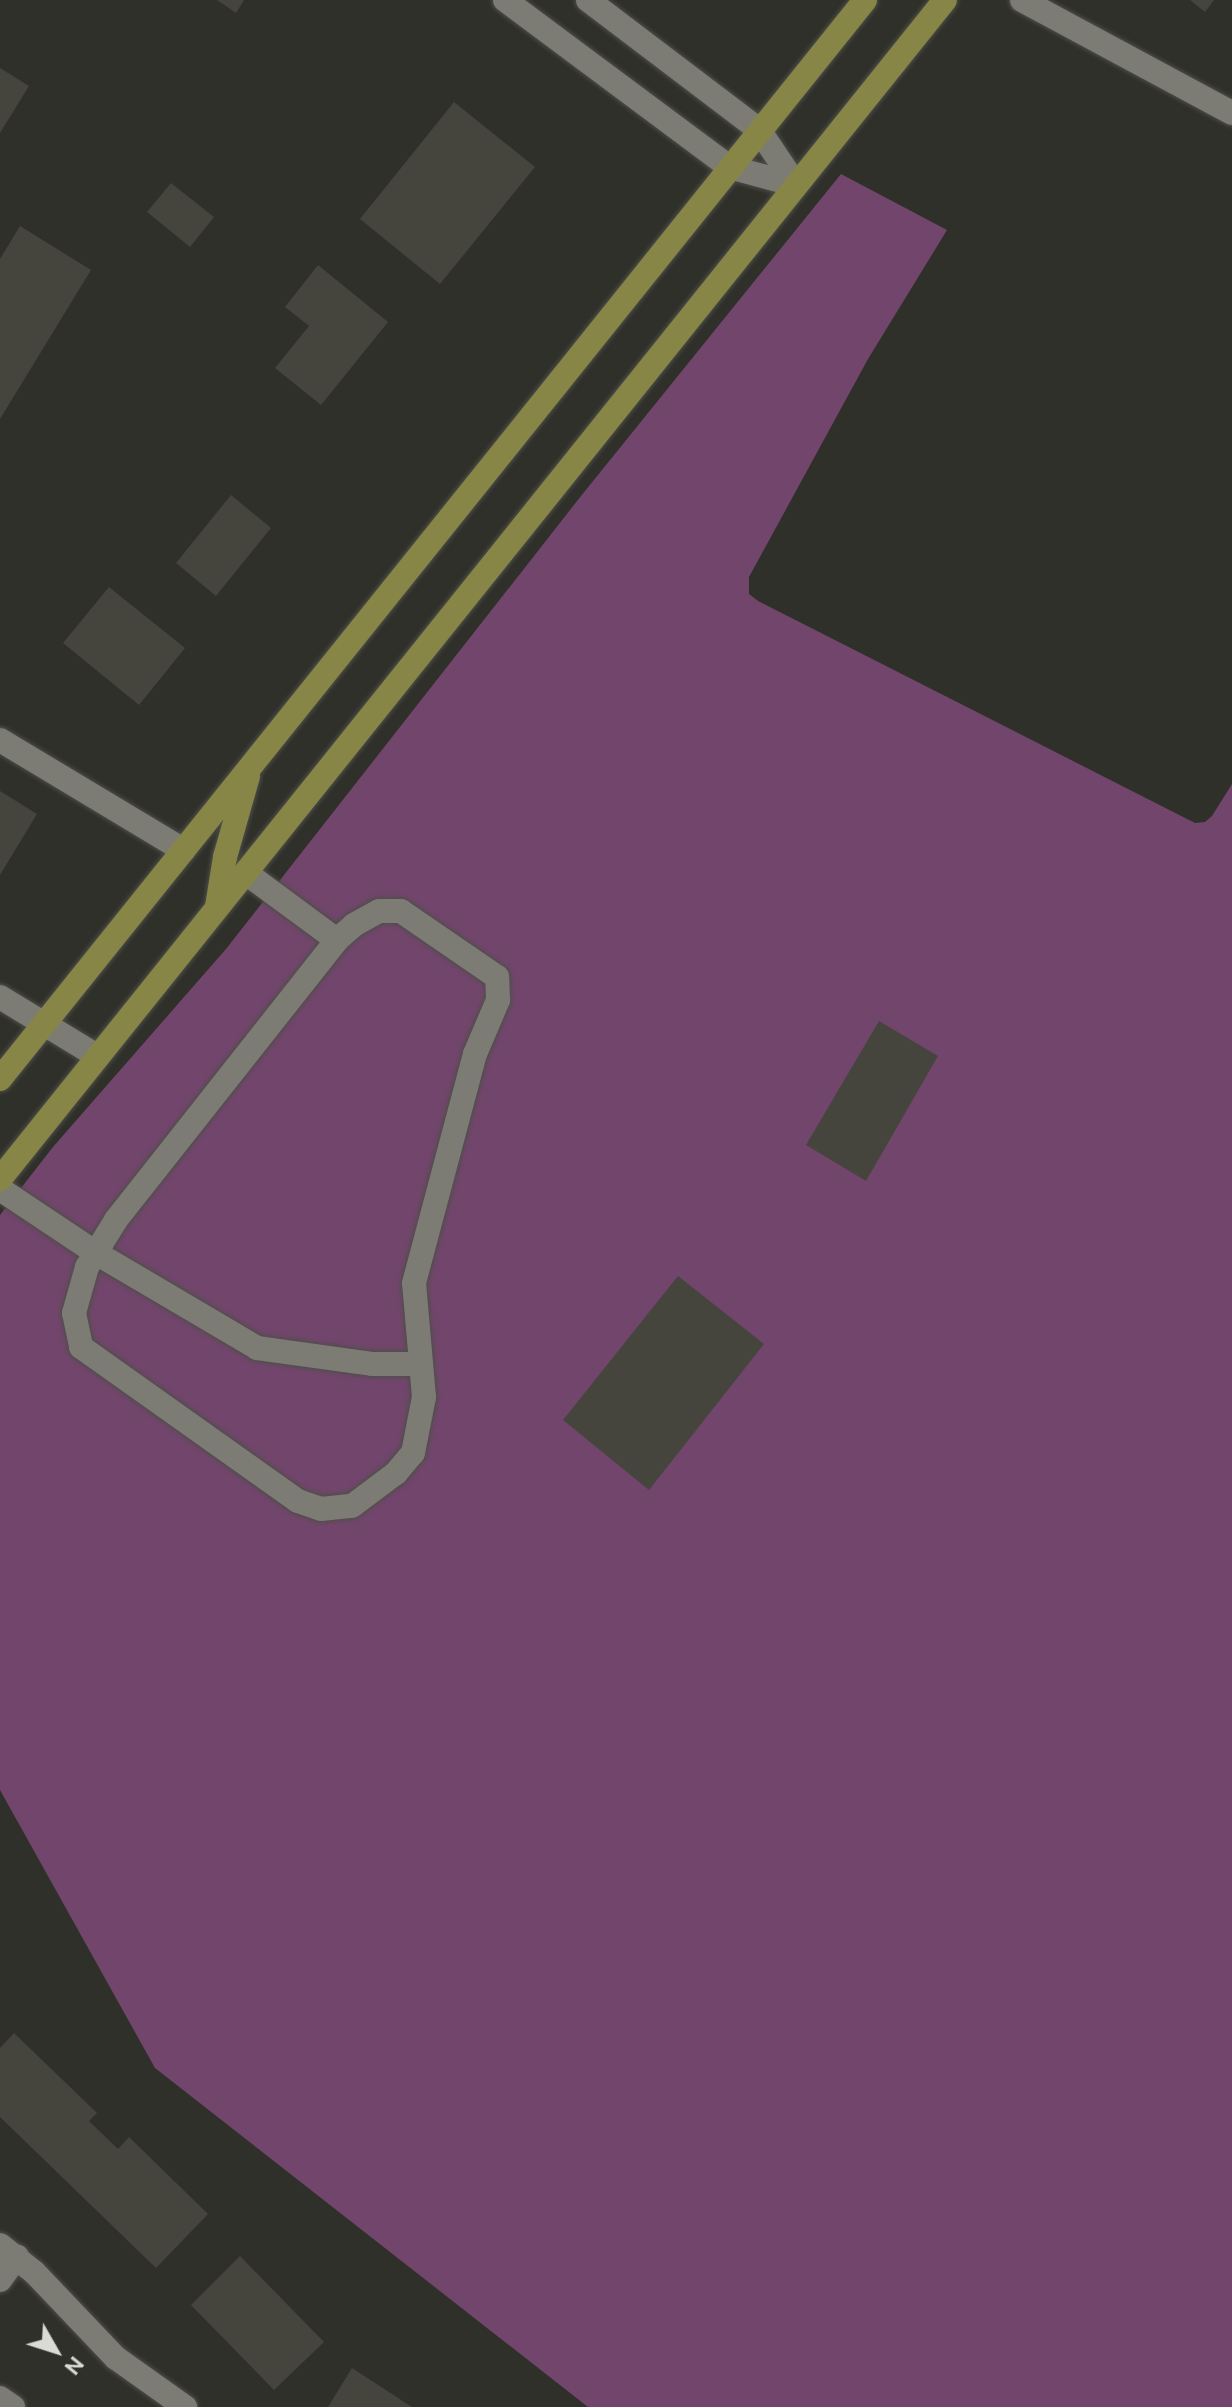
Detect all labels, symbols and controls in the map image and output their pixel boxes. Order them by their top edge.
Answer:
north arrow [16,2311,96,2391]
text: N [60,2352,90,2381]

